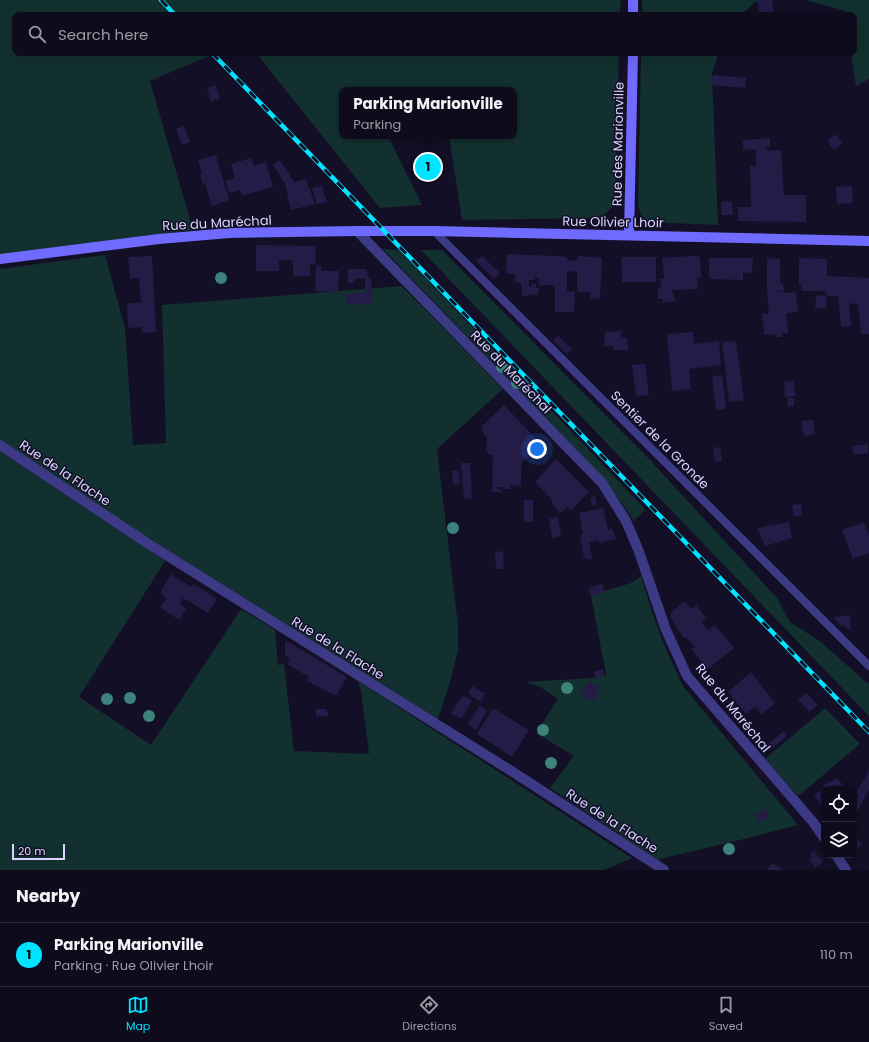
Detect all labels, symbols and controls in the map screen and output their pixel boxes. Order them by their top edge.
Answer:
search box [12,12,857,56]
icon: search [26,23,48,45]
text: Search here [58,24,148,45]
street label: Rue des Marionville [607,82,629,206]
popup [339,87,517,139]
text: Parking Marionville [353,93,503,114]
text: Parking [353,115,401,134]
pin: 1 [415,152,441,182]
street label: Rue du Maréchal [162,211,272,235]
street label: Rue Olivier Lhoir [562,212,664,232]
street label: Rue du Maréchal [466,326,556,418]
street label: Sentier de la Gronde [606,386,714,494]
street label: Rue de la Flache [16,435,114,511]
your location [527,439,547,459]
street label: Rue de la Flache [288,612,388,684]
street label: Rue du Maréchal [691,660,775,756]
street label: Rue de la Flache [562,784,662,858]
map controls [821,786,857,858]
button: locate [821,786,857,822]
button: layers [821,822,857,858]
scale bar [12,842,65,861]
text: 20 m [18,843,46,859]
text: Nearby [16,884,80,908]
text: Parking Marionville [54,934,204,955]
text: 1 [27,945,31,964]
text: 110 m [820,945,853,964]
text: Parking · Rue Olivier Lhoir [54,956,213,975]
tab: Map [126,994,150,1035]
tab: Directions [402,994,457,1035]
tab: Saved [709,994,743,1035]

